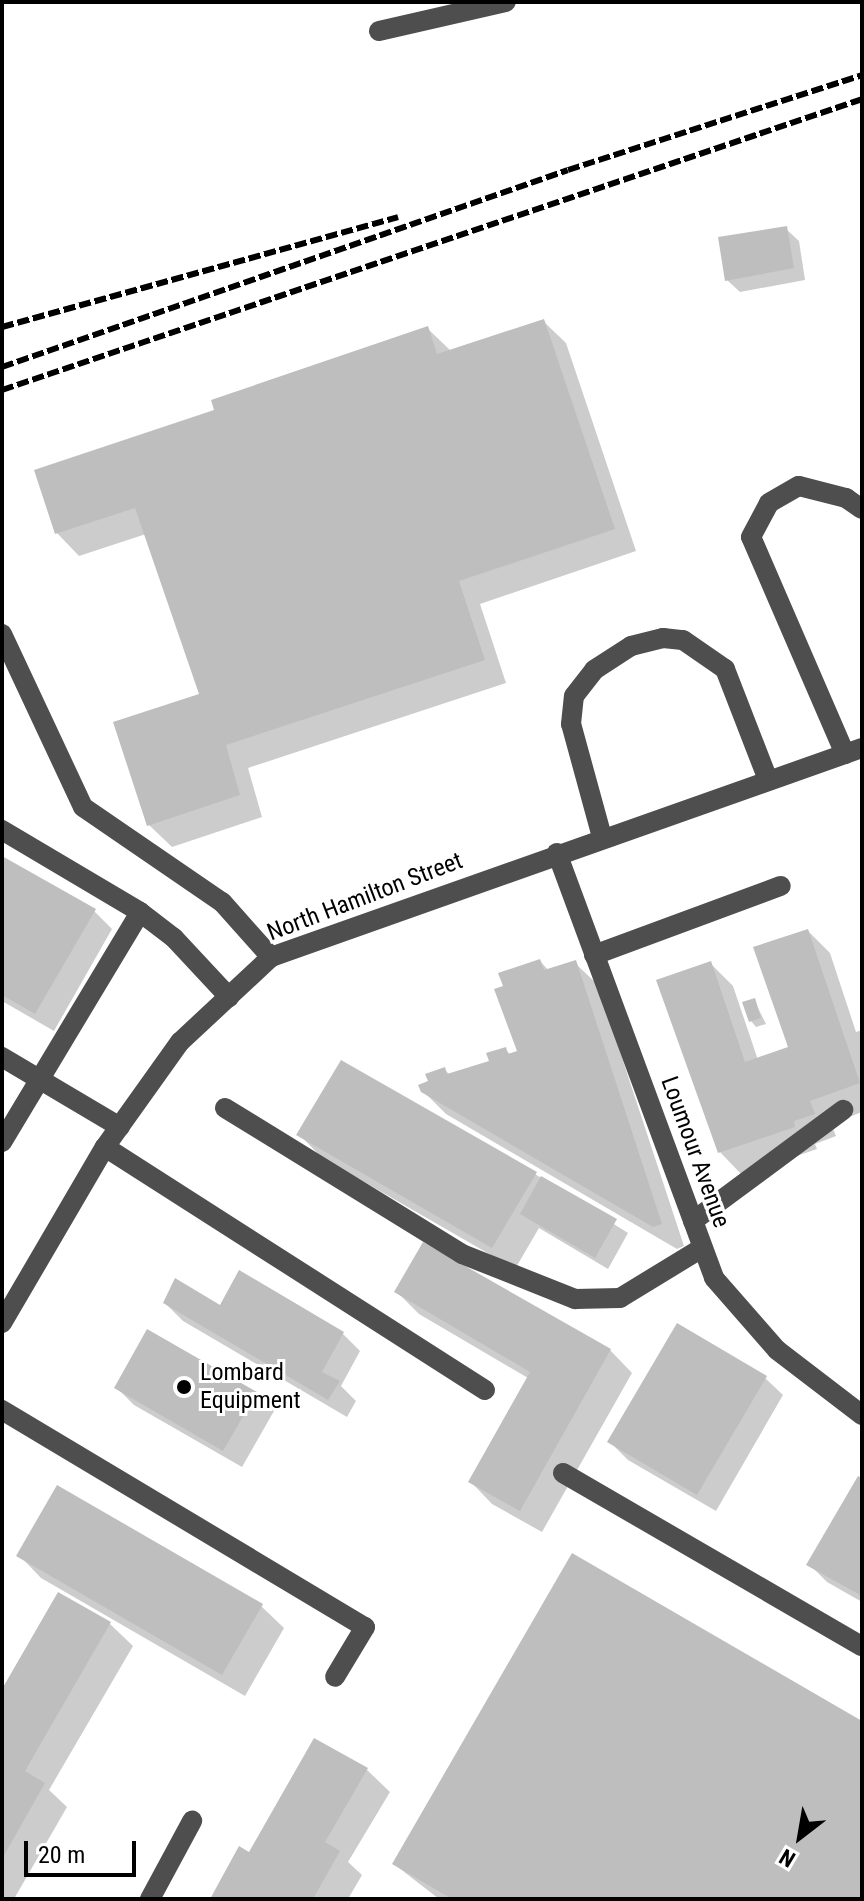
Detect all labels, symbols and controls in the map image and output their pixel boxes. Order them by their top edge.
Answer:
street label: North Hamilton Street [263,847,467,947]
street label: Loumour Avenue [654,1073,736,1231]
place label: Lombard Equipment [200,1359,301,1415]
marker: Lombard Equipment [175,1378,193,1396]
north arrow [760,1797,840,1877]
scale bar [28,1825,140,1875]
text: 20 m [38,1841,85,1869]
text: N [775,1844,800,1872]

